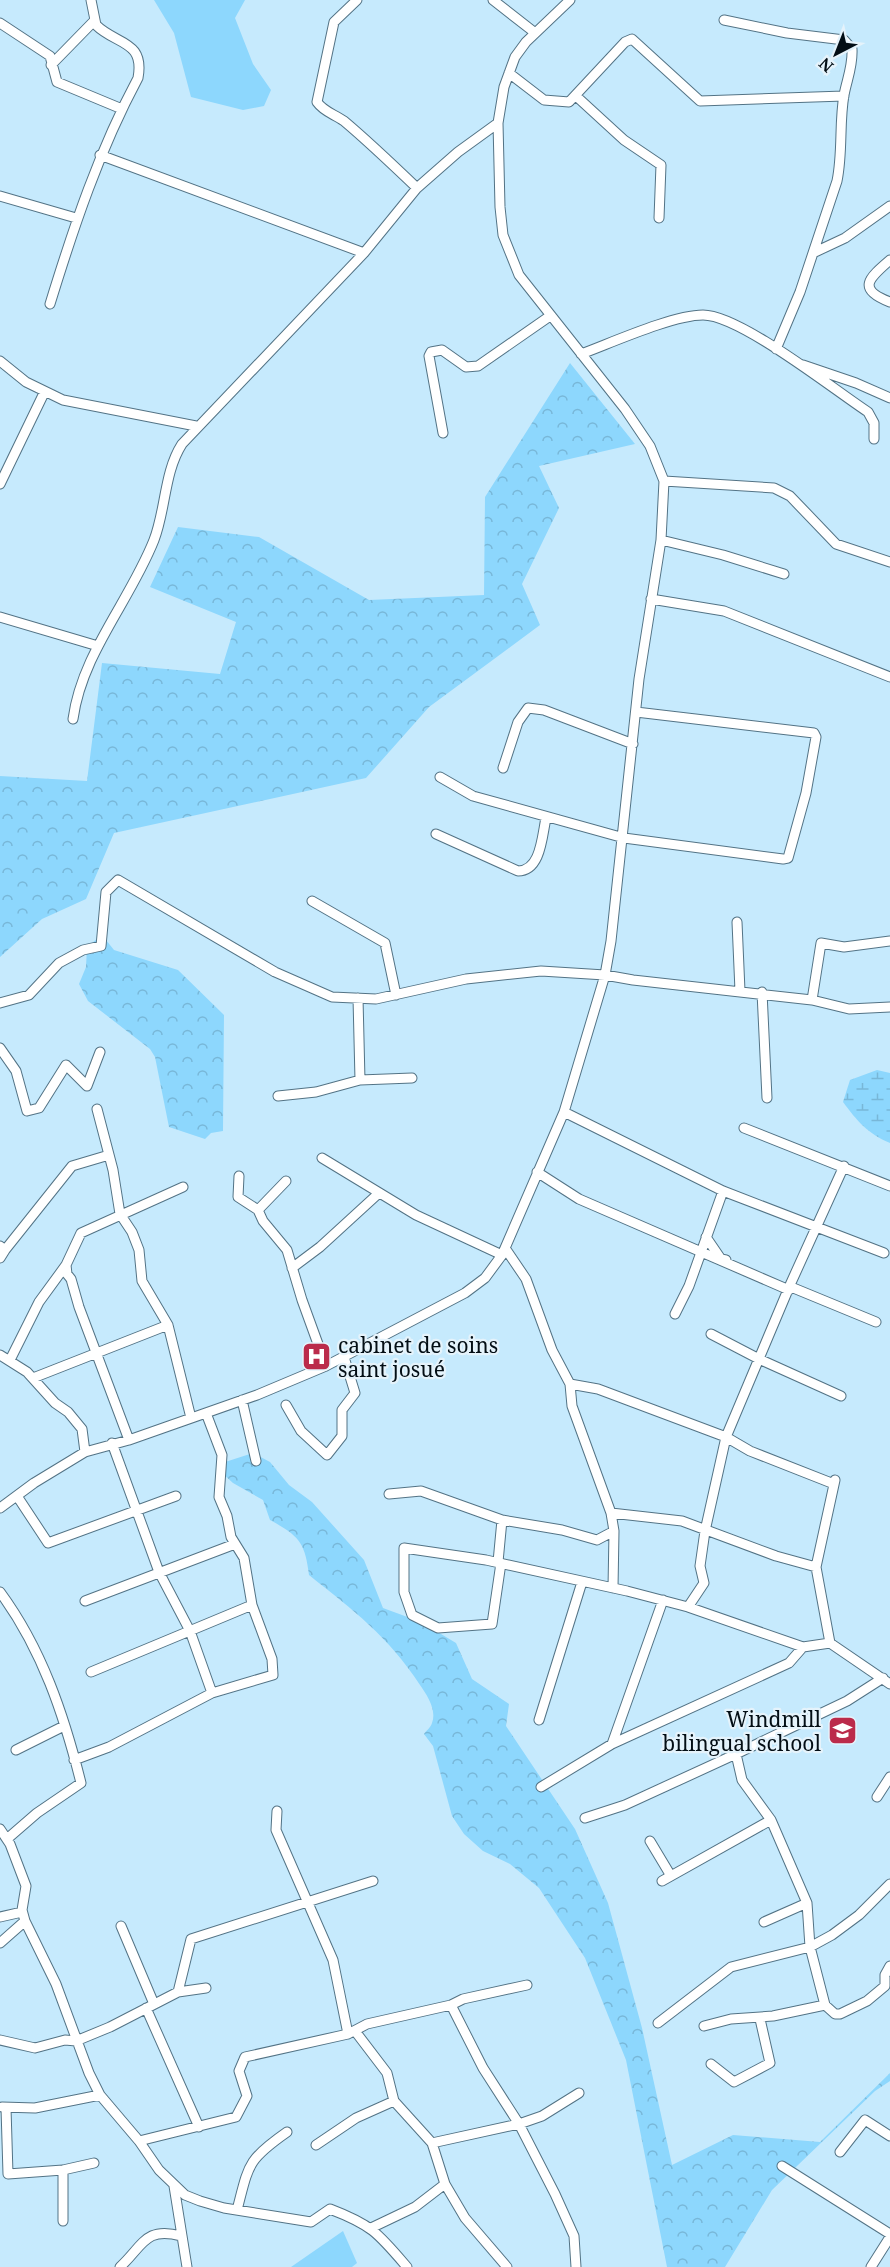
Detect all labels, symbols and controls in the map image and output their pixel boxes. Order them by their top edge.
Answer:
north arrow [806,24,866,84]
text: N [814,52,838,78]
place label: cabinet de soins saint josué [338,1331,498,1383]
hospital icon: cabinet de soins saint josué [301,1341,333,1373]
place label: Windmill bilingual school [662,1705,821,1757]
school or university icon: Windmill bilingual school [826,1715,858,1747]

